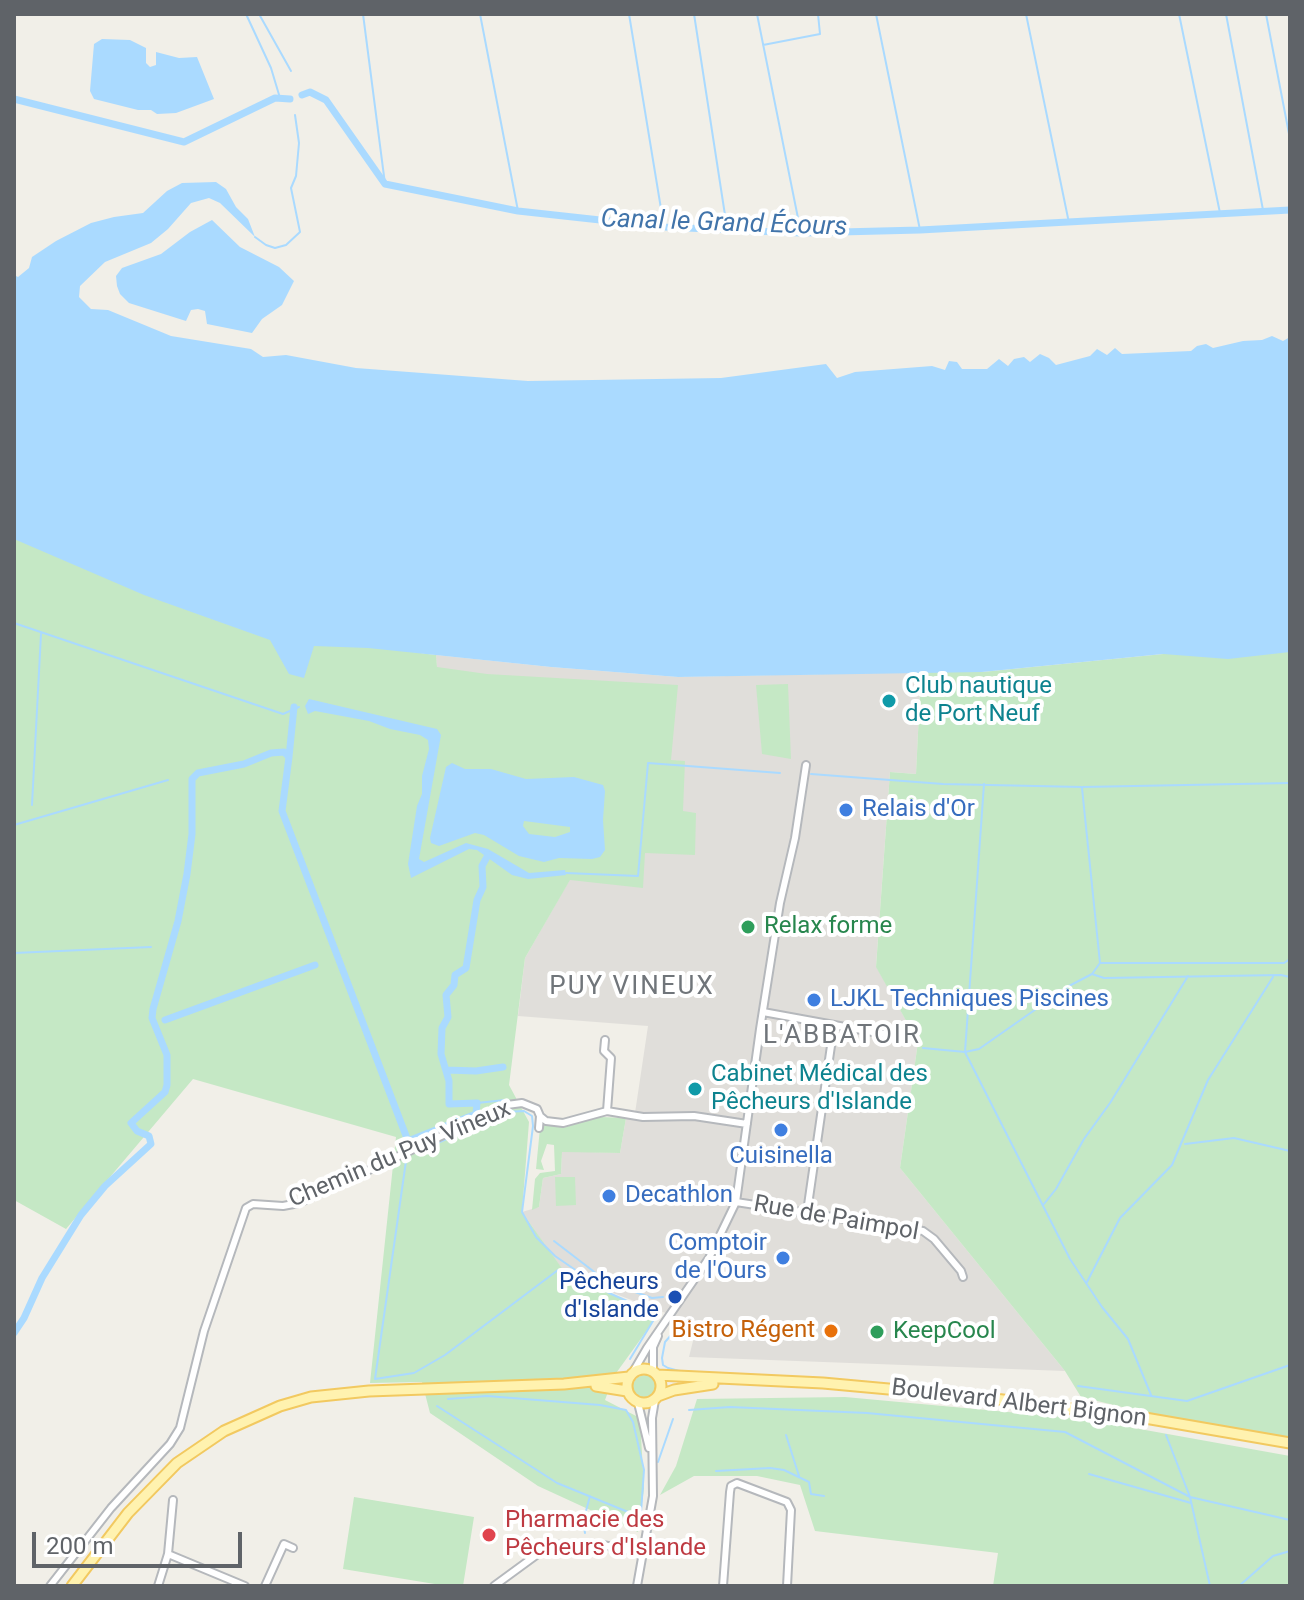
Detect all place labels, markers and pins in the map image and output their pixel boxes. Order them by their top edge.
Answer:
place label: Club nautique de Port Neuf [905,673,1052,729]
marker: Club nautique de Port Neuf [880,692,898,710]
place label: Relais d'Or [862,796,975,824]
marker: Relais d'Or [837,801,855,819]
place label: Relax forme [764,913,892,941]
marker: Relax forme [739,918,757,936]
place label: LJKL Techniques Piscines [830,986,1109,1014]
marker: LJKL Techniques Piscines [805,991,823,1009]
place label: Cabinet Médical des Pêcheurs d'Islande [711,1061,928,1117]
marker: Cabinet Médical des Pêcheurs d'Islande [686,1080,704,1098]
marker: Cuisinella [772,1121,790,1139]
place label: Cuisinella [729,1143,833,1171]
place label: Decathlon [625,1182,733,1210]
marker: Decathlon [600,1187,618,1205]
place label: Comptoir de l'Ours [668,1230,767,1286]
marker: Comptoir de l'Ours [774,1249,792,1267]
place label: Pêcheurs d'Islande [559,1269,659,1325]
marker: Pêcheurs d'Islande [666,1288,684,1306]
place label: Bistro Régent [672,1317,815,1345]
place label: KeepCool [893,1318,996,1346]
marker: Bistro Régent [822,1322,840,1340]
marker: KeepCool [868,1323,886,1341]
place label: Pharmacie des Pêcheurs d'Islande [505,1507,706,1563]
marker: Pharmacie des Pêcheurs d'Islande [480,1526,498,1544]

